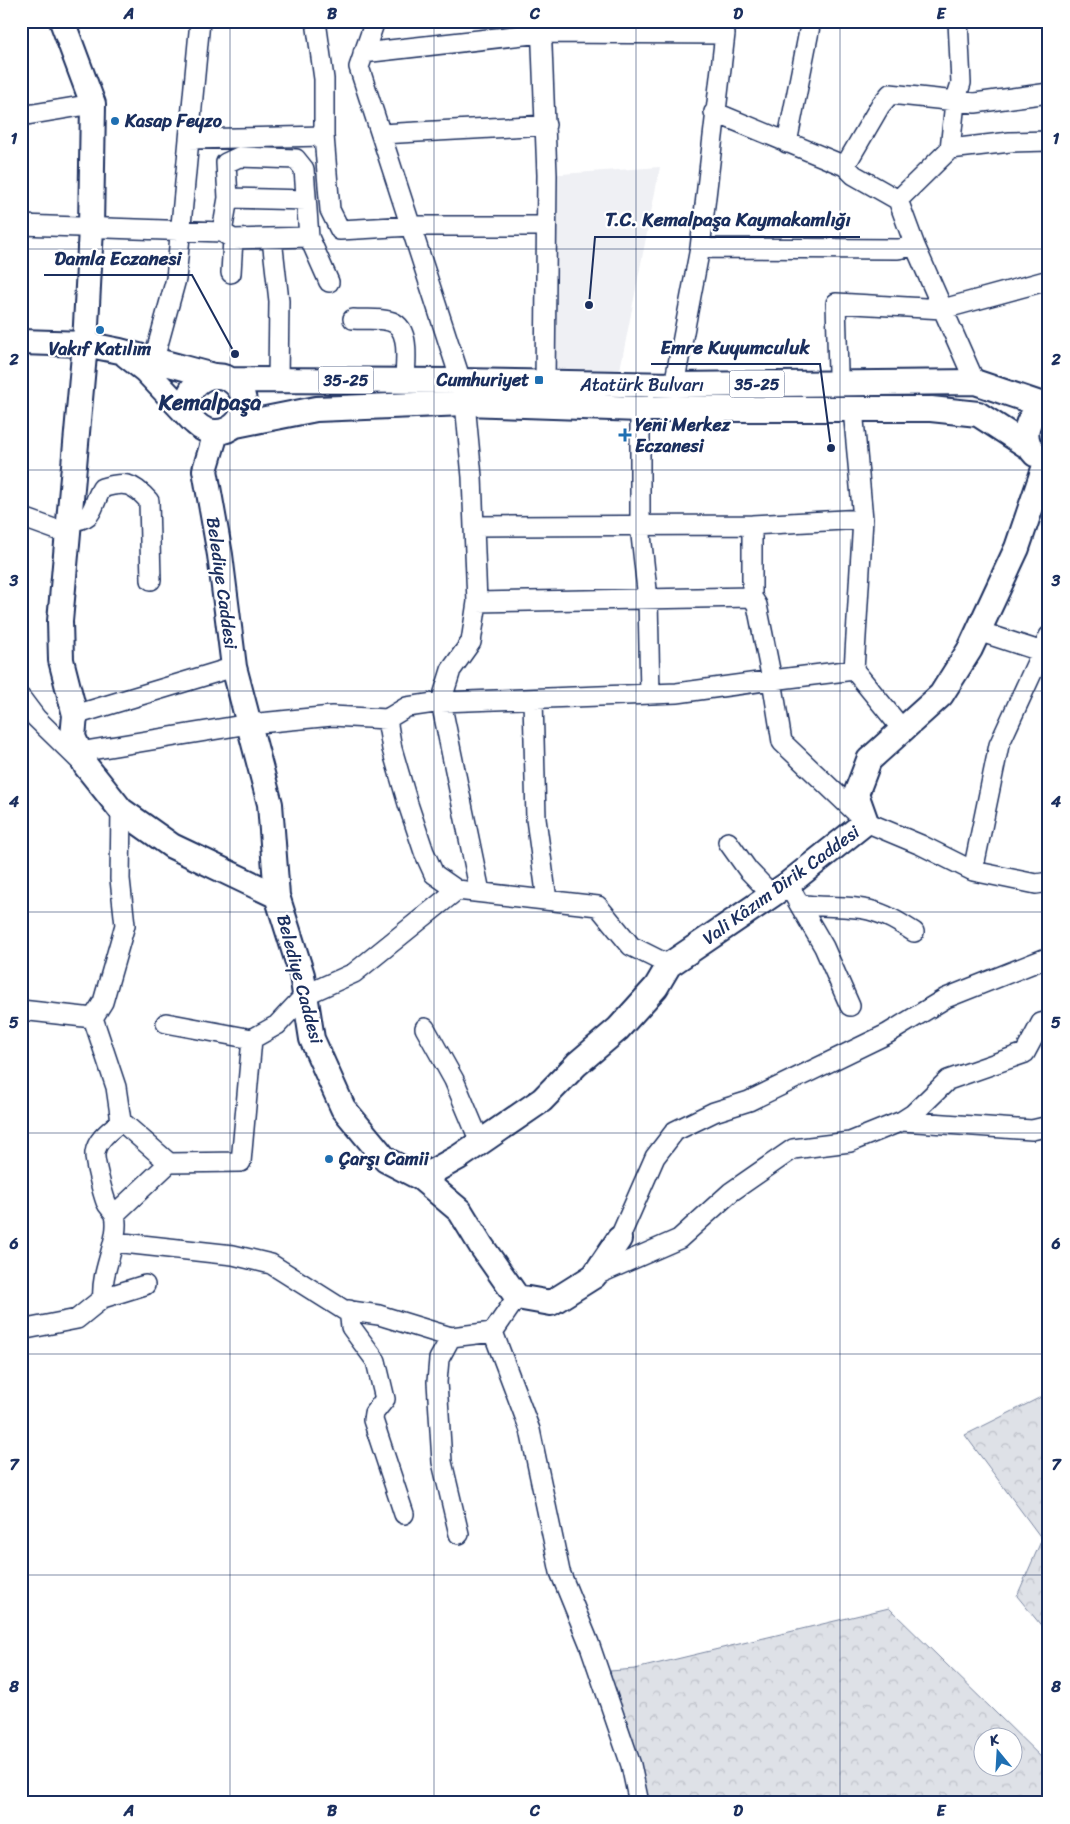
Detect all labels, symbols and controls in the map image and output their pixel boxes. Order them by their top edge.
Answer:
text: A [123,0,134,28]
text: B [327,0,338,28]
text: C [529,0,541,28]
text: D [733,0,743,28]
text: E [937,0,947,28]
place label: Kasap Feyzo [124,105,223,137]
marker: Kasap Feyzo [109,115,121,127]
text: 1 [11,124,18,153]
text: 1 [1053,124,1060,153]
callout: T.C. Kemalpaşa Kaymakamlığı [595,203,860,237]
text: T.C. Kemalpaşa Kaymakamlığı [605,203,851,236]
callout: Damla Eczanesi [44,241,192,275]
text: Damla Eczanesi [54,242,183,275]
marker: Vakıf Katılım [94,324,106,336]
callout: Emre Kuyumculuk [651,330,820,364]
text: Emre Kuyumculuk [660,331,811,364]
place label: Vakıf Katılım [49,333,151,365]
text: 2 [8,345,19,374]
text: 2 [1050,345,1061,374]
place label: Cumhuriyet [435,364,529,396]
road number: 35-25 [318,366,374,394]
street label: Atatürk Bulvarı [579,369,704,401]
road number: 35-25 [730,370,784,398]
marker: Cumhuriyet [533,374,545,386]
district label: Kemalpaşa [158,383,261,422]
place label: Yeni Merkez Eczanesi [635,409,732,462]
marker: Yeni Merkez Eczanesi [619,429,631,441]
street label: Belediye Caddesi [197,515,247,652]
text: 3 [9,566,19,595]
text: 3 [1051,566,1061,595]
text: 4 [8,787,19,816]
text: 4 [1050,787,1061,816]
street label: Vali Kâzım Dirik Caddesi [695,816,867,953]
street label: Belediye Caddesi [267,911,333,1048]
text: 5 [9,1008,19,1037]
text: 5 [1051,1008,1061,1037]
place label: Çarşı Camii [338,1143,430,1175]
marker: Çarşı Camii [323,1153,335,1165]
text: 6 [8,1229,19,1258]
text: 6 [1050,1229,1061,1258]
text: 7 [9,1450,20,1479]
text: 7 [1051,1450,1062,1479]
text: 8 [8,1672,19,1701]
text: 8 [1050,1672,1061,1701]
north arrow [972,1726,1022,1776]
text: K [985,1726,1003,1754]
text: A [123,1796,134,1824]
text: B [327,1796,338,1824]
text: C [529,1796,541,1824]
text: D [733,1796,743,1824]
text: E [937,1796,947,1824]

